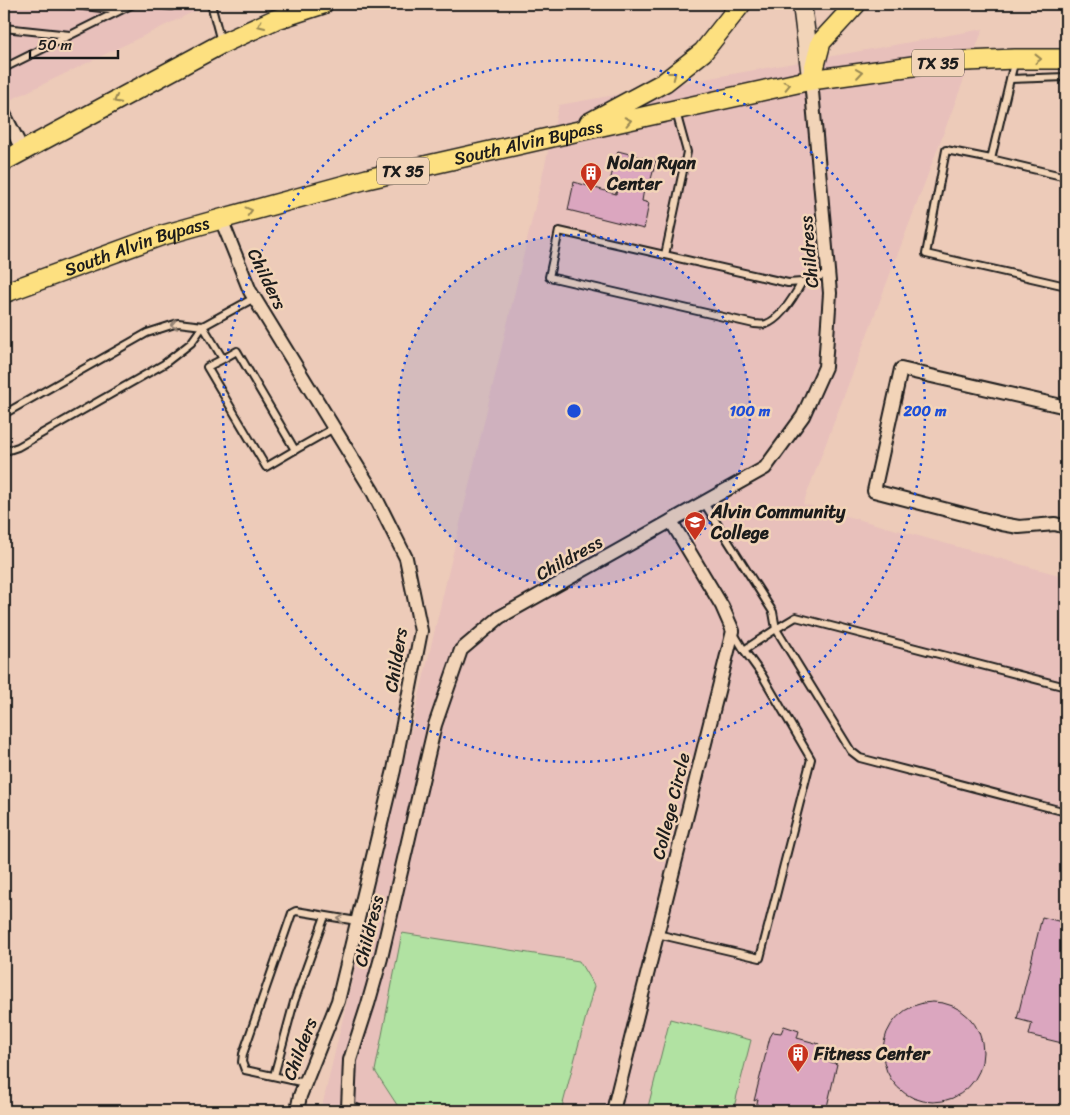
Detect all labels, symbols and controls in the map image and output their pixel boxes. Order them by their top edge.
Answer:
one-way arrow [257,19,266,30]
scale bar [30,28,118,60]
text: 50 m [38,32,73,58]
road number: TX 35 [912,49,964,76]
one-way arrow [1035,54,1043,64]
one-way arrow [855,69,864,79]
one-way arrow [668,72,677,81]
one-way arrow [783,80,791,91]
one-way arrow [113,94,122,104]
street label: South Alvin Bypass [451,110,606,175]
one-way arrow [624,116,633,126]
place label: Nolan Ryan Center [606,147,696,200]
road number: TX 35 [377,158,429,185]
building icon: Nolan Ryan Center [579,161,603,192]
one-way arrow [245,206,254,217]
street label: South Alvin Bypass [60,207,214,286]
street label: Childress [790,214,828,290]
street label: Childers [238,243,296,316]
one-way arrow [170,319,179,330]
text: 100 m [730,398,771,424]
text: 200 m [902,398,947,424]
centre of rings [565,402,583,420]
place label: Alvin Community College [710,496,846,549]
school or university icon: Alvin Community College [683,510,707,541]
street label: Childress [530,526,609,590]
street label: Childers [375,625,417,695]
street label: College Circle [642,749,700,863]
street label: Childress [345,891,393,970]
one-way arrow [337,914,345,924]
street label: Childers [273,1012,327,1085]
place label: Fitness Center [813,1038,931,1070]
building icon: Fitness Center [786,1042,810,1073]

